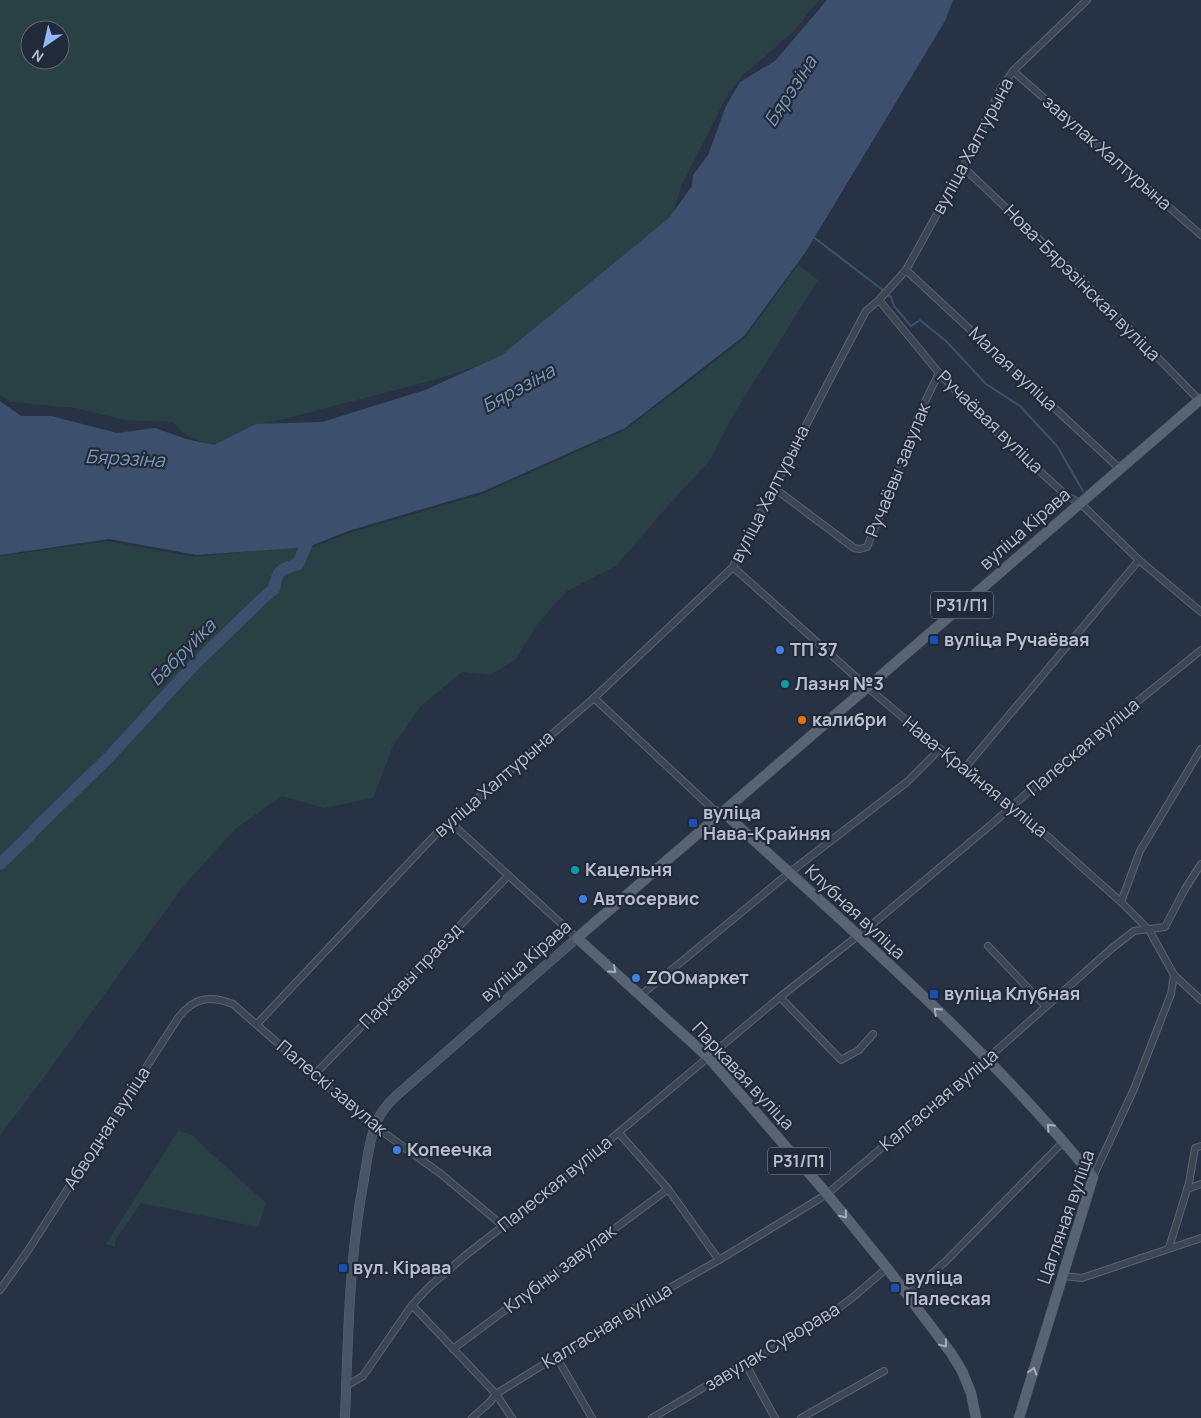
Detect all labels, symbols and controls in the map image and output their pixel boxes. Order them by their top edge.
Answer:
north arrow [20,20,70,70]
text: N [28,46,47,67]
water label: Бярэзіна [757,49,823,131]
street label: вуліца Халтурына [926,73,1018,218]
street label: завулак Халтурына [1038,89,1177,215]
street label: Нова-Бярэзінская вуліца [999,199,1166,366]
street label: Малая вуліца [964,321,1063,416]
water label: Бярэзіна [477,357,560,419]
street label: Ручаёвая вуліца [933,365,1049,478]
street label: Ручаёвы завулак [859,398,935,540]
street label: вуліца Халтурына [724,421,814,566]
water label: Бярэзіна [85,443,167,473]
street label: вуліца Кірава [974,482,1075,574]
road number: Р31/П1 [931,592,993,618]
water label: Бабруйка [143,612,222,691]
place label: вуліца Ручаёвая [944,627,1090,651]
marker: вуліца Ручаёвая [928,634,940,646]
place label: ТП 37 [790,637,838,661]
marker: ТП 37 [774,644,786,656]
place label: Лазня №3 [795,671,884,695]
marker: Лазня №3 [779,678,791,690]
street label: Палеская вуліца [1021,692,1144,800]
place label: калибри [812,707,887,731]
street label: Нава-Крайняя вуліца [898,710,1053,842]
marker: калибри [796,714,808,726]
street label: вуліца Халтурына [428,725,558,842]
place label: вуліца Нава-Крайняя [703,800,831,845]
marker: вуліца Нава-Крайняя [687,817,699,829]
place label: Кацельня [585,857,672,881]
street label: Клубная вуліца [800,859,911,964]
marker: Кацельня [569,864,581,876]
place label: Автосервис [593,886,699,910]
marker: Автосервис [577,893,589,905]
street label: вуліца Кірава [475,914,576,1006]
street label: Паркавы праезд [354,917,467,1033]
one-way arrow [607,964,616,973]
place label: ZOOмаркет [646,965,749,989]
marker: ZOOмаркет [630,972,642,984]
place label: вуліца Клубная [944,981,1080,1005]
marker: вуліца Клубная [928,988,940,1000]
one-way arrow [933,1008,942,1017]
street label: Паркавая вуліца [687,1016,800,1135]
street label: Палескі завулак [272,1034,394,1141]
street label: Калгасная вуліца [874,1043,1003,1156]
street label: Абводная вуліца [58,1062,155,1193]
one-way arrow [1047,1123,1056,1132]
street label: Палеская вуліца [492,1130,616,1237]
place label: Копеечка [407,1137,492,1161]
marker: Копеечка [391,1144,403,1156]
street label: Цагляная вуліца [1031,1147,1099,1287]
road number: Р31/П1 [768,1148,830,1174]
one-way arrow [839,1210,848,1219]
street label: Клубны завулак [499,1218,621,1318]
place label: вул. Кірава [353,1255,451,1279]
marker: вул. Кірава [337,1262,349,1274]
place label: вуліца Палеская [905,1265,991,1310]
street label: Калгасная вуліца [537,1277,676,1373]
marker: вуліца Палеская [889,1282,901,1294]
street label: завулак Суворава [699,1296,844,1396]
one-way arrow [938,1338,946,1347]
one-way arrow [1028,1368,1038,1376]

